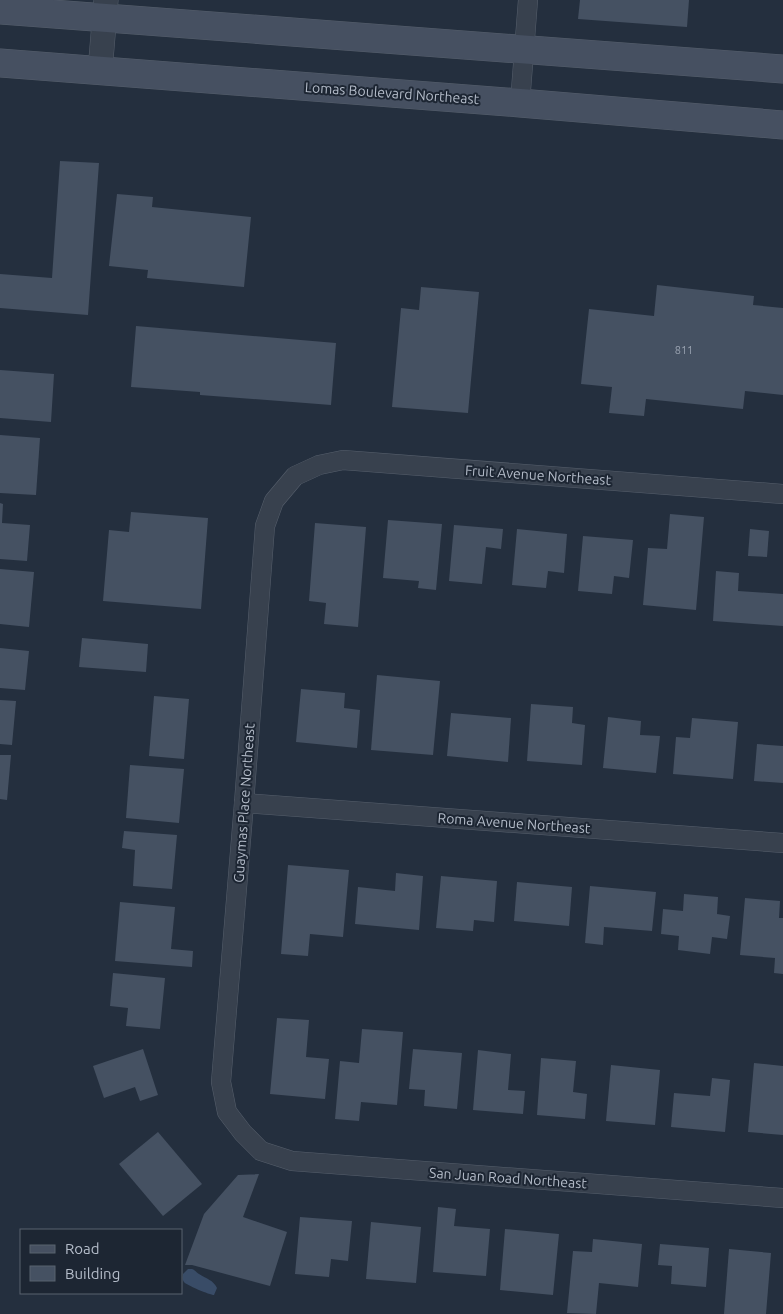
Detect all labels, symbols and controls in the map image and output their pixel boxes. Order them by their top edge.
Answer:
street label: Lomas Boulevard Northeast [304,79,480,107]
house number: 811 [675,344,693,356]
street label: Fruit Avenue Northeast [464,462,612,488]
street label: Guaymas Place Northeast [230,722,258,883]
street label: Roma Avenue Northeast [437,810,591,836]
street label: San Juan Road Northeast [429,1165,588,1192]
legend [20,1229,182,1294]
text: Road [65,1240,100,1257]
text: Building [65,1265,120,1282]

